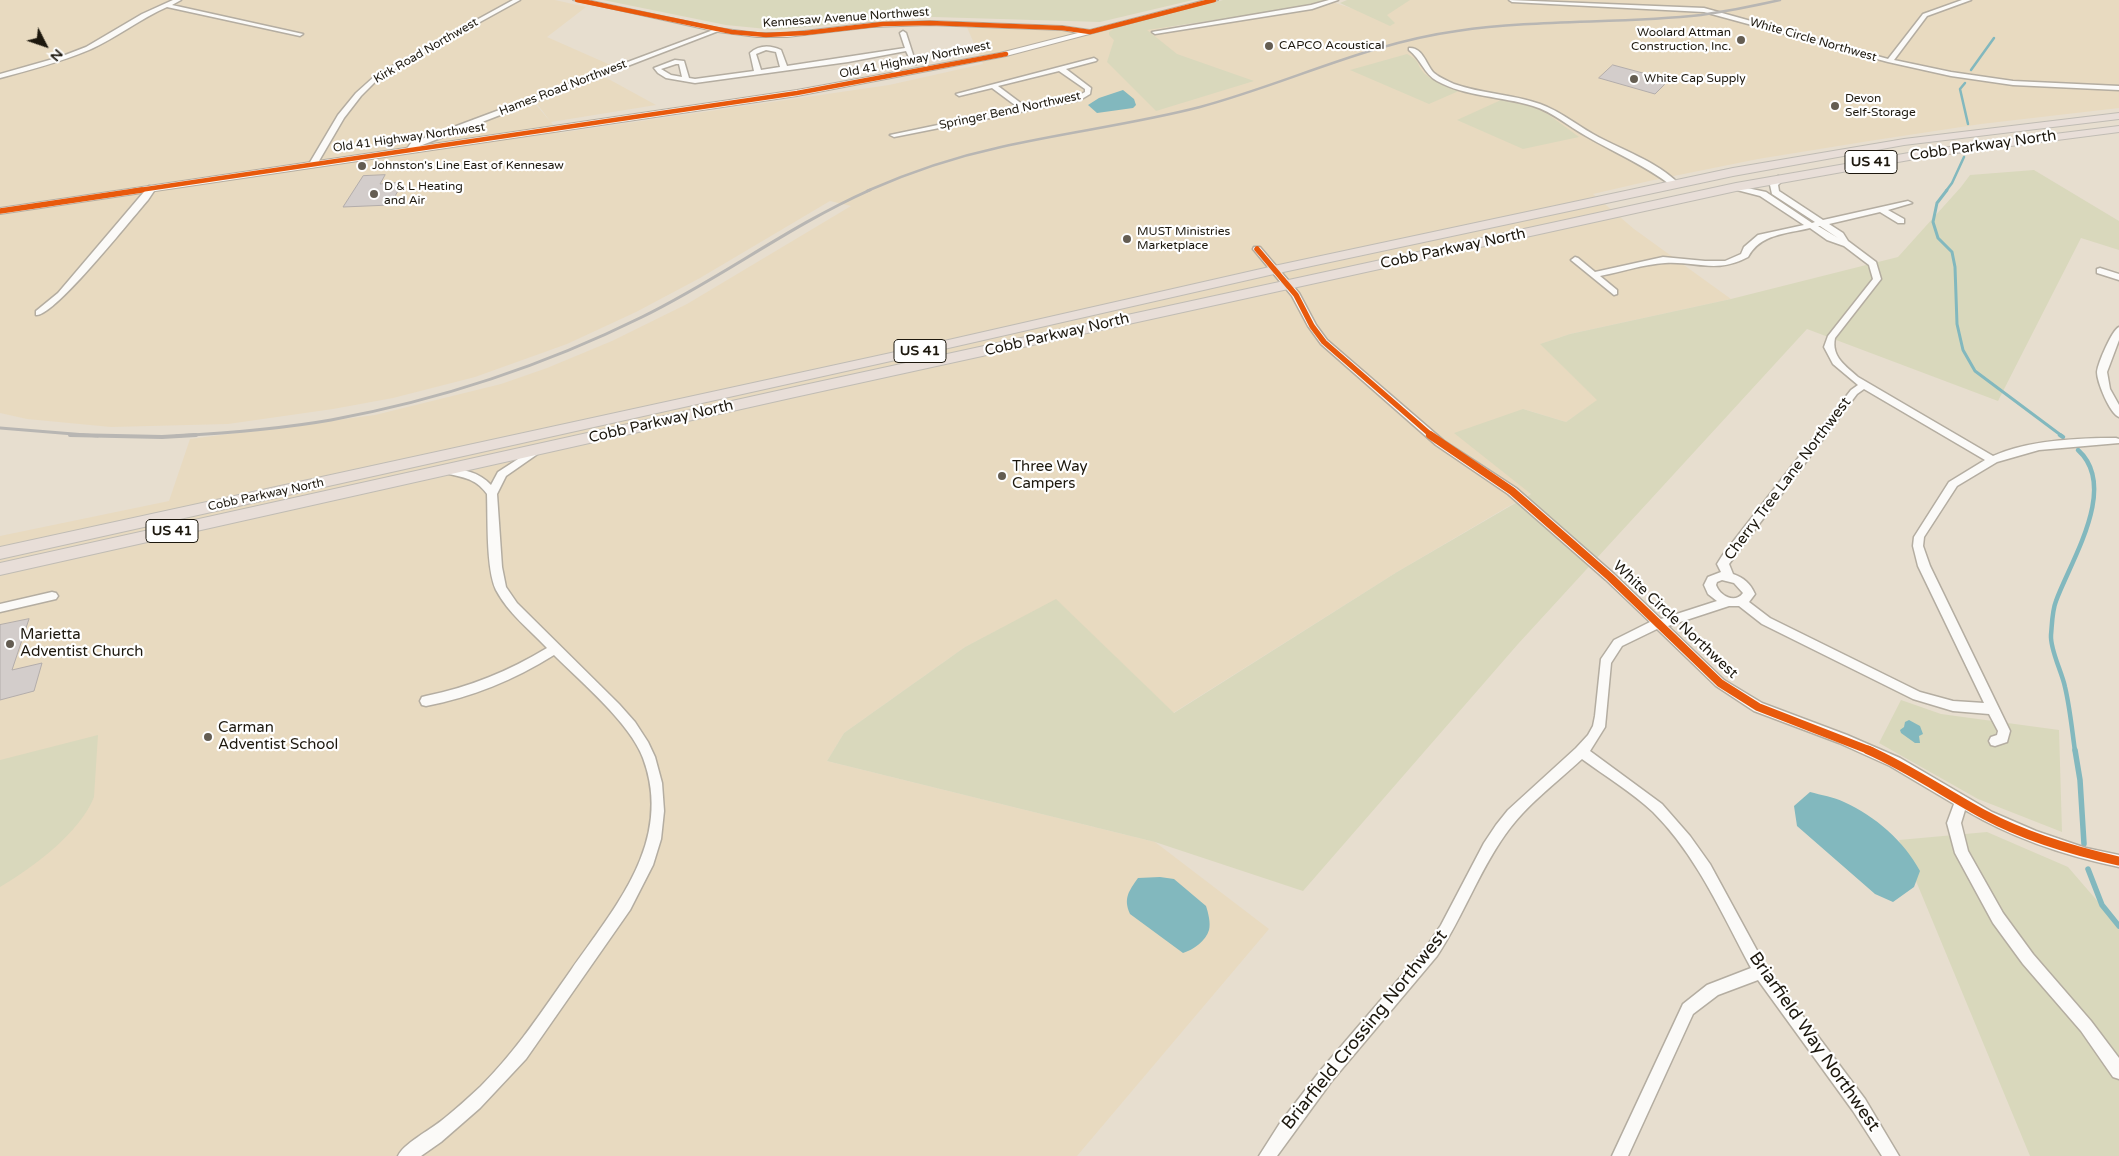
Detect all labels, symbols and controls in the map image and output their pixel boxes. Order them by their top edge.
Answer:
street label: Kennesaw Avenue Northwest [762,5,930,31]
street label: Kirk Road Northwest [371,15,481,87]
street label: White Circle Northwest [1748,15,1878,65]
north arrow [20,20,70,70]
place label: Woolard Attman Construction, Inc. [1631,26,1731,54]
marker: Woolard Attman Construction, Inc. [1735,34,1747,46]
street label: Old 41 Highway Northwest [838,38,992,82]
place label: CAPCO Acoustical [1279,39,1384,53]
marker: CAPCO Acoustical [1263,40,1275,52]
text: N [47,45,67,65]
street label: Hames Road Northwest [497,57,629,119]
place label: White Cap Supply [1644,72,1746,86]
marker: White Cap Supply [1628,73,1640,85]
street label: Springer Bend Northwest [938,89,1082,133]
place label: Devon Self-Storage [1845,92,1916,120]
marker: Devon Self-Storage [1829,100,1841,112]
street label: Old 41 Highway Northwest [332,120,486,156]
street label: Cobb Parkway North [1909,127,2057,165]
road number: US 41 [1845,150,1897,173]
place label: Johnston's Line East of Kennesaw [372,159,564,173]
marker: Johnston's Line East of Kennesaw [356,160,368,172]
place label: D & L Heating and Air [384,180,463,208]
marker: D & L Heating and Air [368,188,380,200]
place label: MUST Ministries Marketplace [1137,225,1230,253]
street label: Cobb Parkway North [1379,225,1527,273]
marker: MUST Ministries Marketplace [1121,233,1133,245]
street label: Cobb Parkway North [983,310,1131,360]
road number: US 41 [894,340,946,362]
street label: Cherry Tree Lane Northwest [1721,394,1855,564]
street label: Cobb Parkway North [587,397,735,447]
place label: Three Way Campers [1012,458,1087,493]
marker: Three Way Campers [996,470,1008,482]
street label: Cobb Parkway North [207,476,325,514]
road number: US 41 [146,520,198,542]
street label: White Circle Northwest [1609,557,1741,683]
place label: Marietta Adventist Church [20,626,143,661]
marker: Marietta Adventist Church [4,638,16,650]
place label: Carman Adventist School [218,719,338,754]
marker: Carman Adventist School [202,731,214,743]
street label: Briarfield Crossing Northwest [1278,926,1452,1134]
street label: Briarfield Way Northwest [1744,948,1884,1136]

